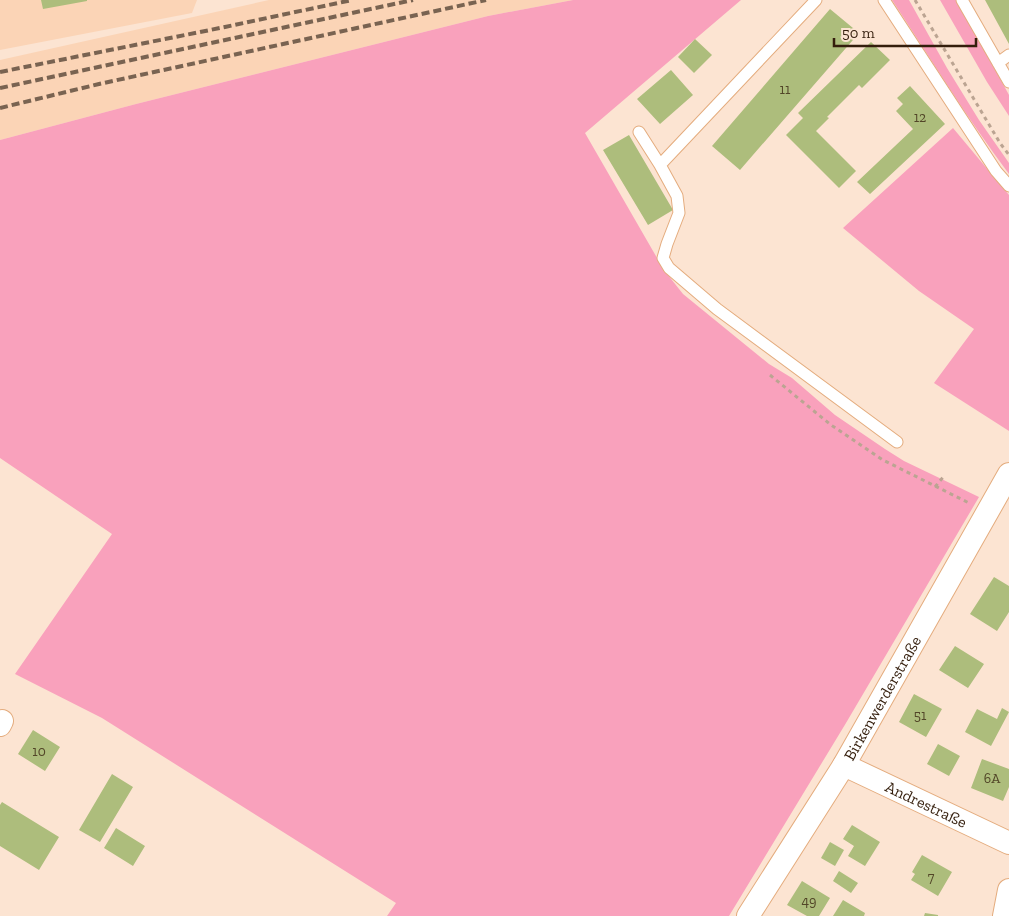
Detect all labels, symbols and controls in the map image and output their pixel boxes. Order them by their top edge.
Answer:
scale bar [834,15,976,47]
text: 50 m [842,24,875,42]
house number: 11 [780,81,791,98]
house number: 12 [914,109,926,126]
street label: Birkenwerderstraße [839,632,925,764]
house number: 51 [914,707,927,724]
house number: 10 [32,743,46,760]
house number: 6A [984,770,1001,787]
street label: Andrestraße [882,776,970,831]
house number: 7 [928,869,935,886]
house number: 49 [802,893,816,910]

